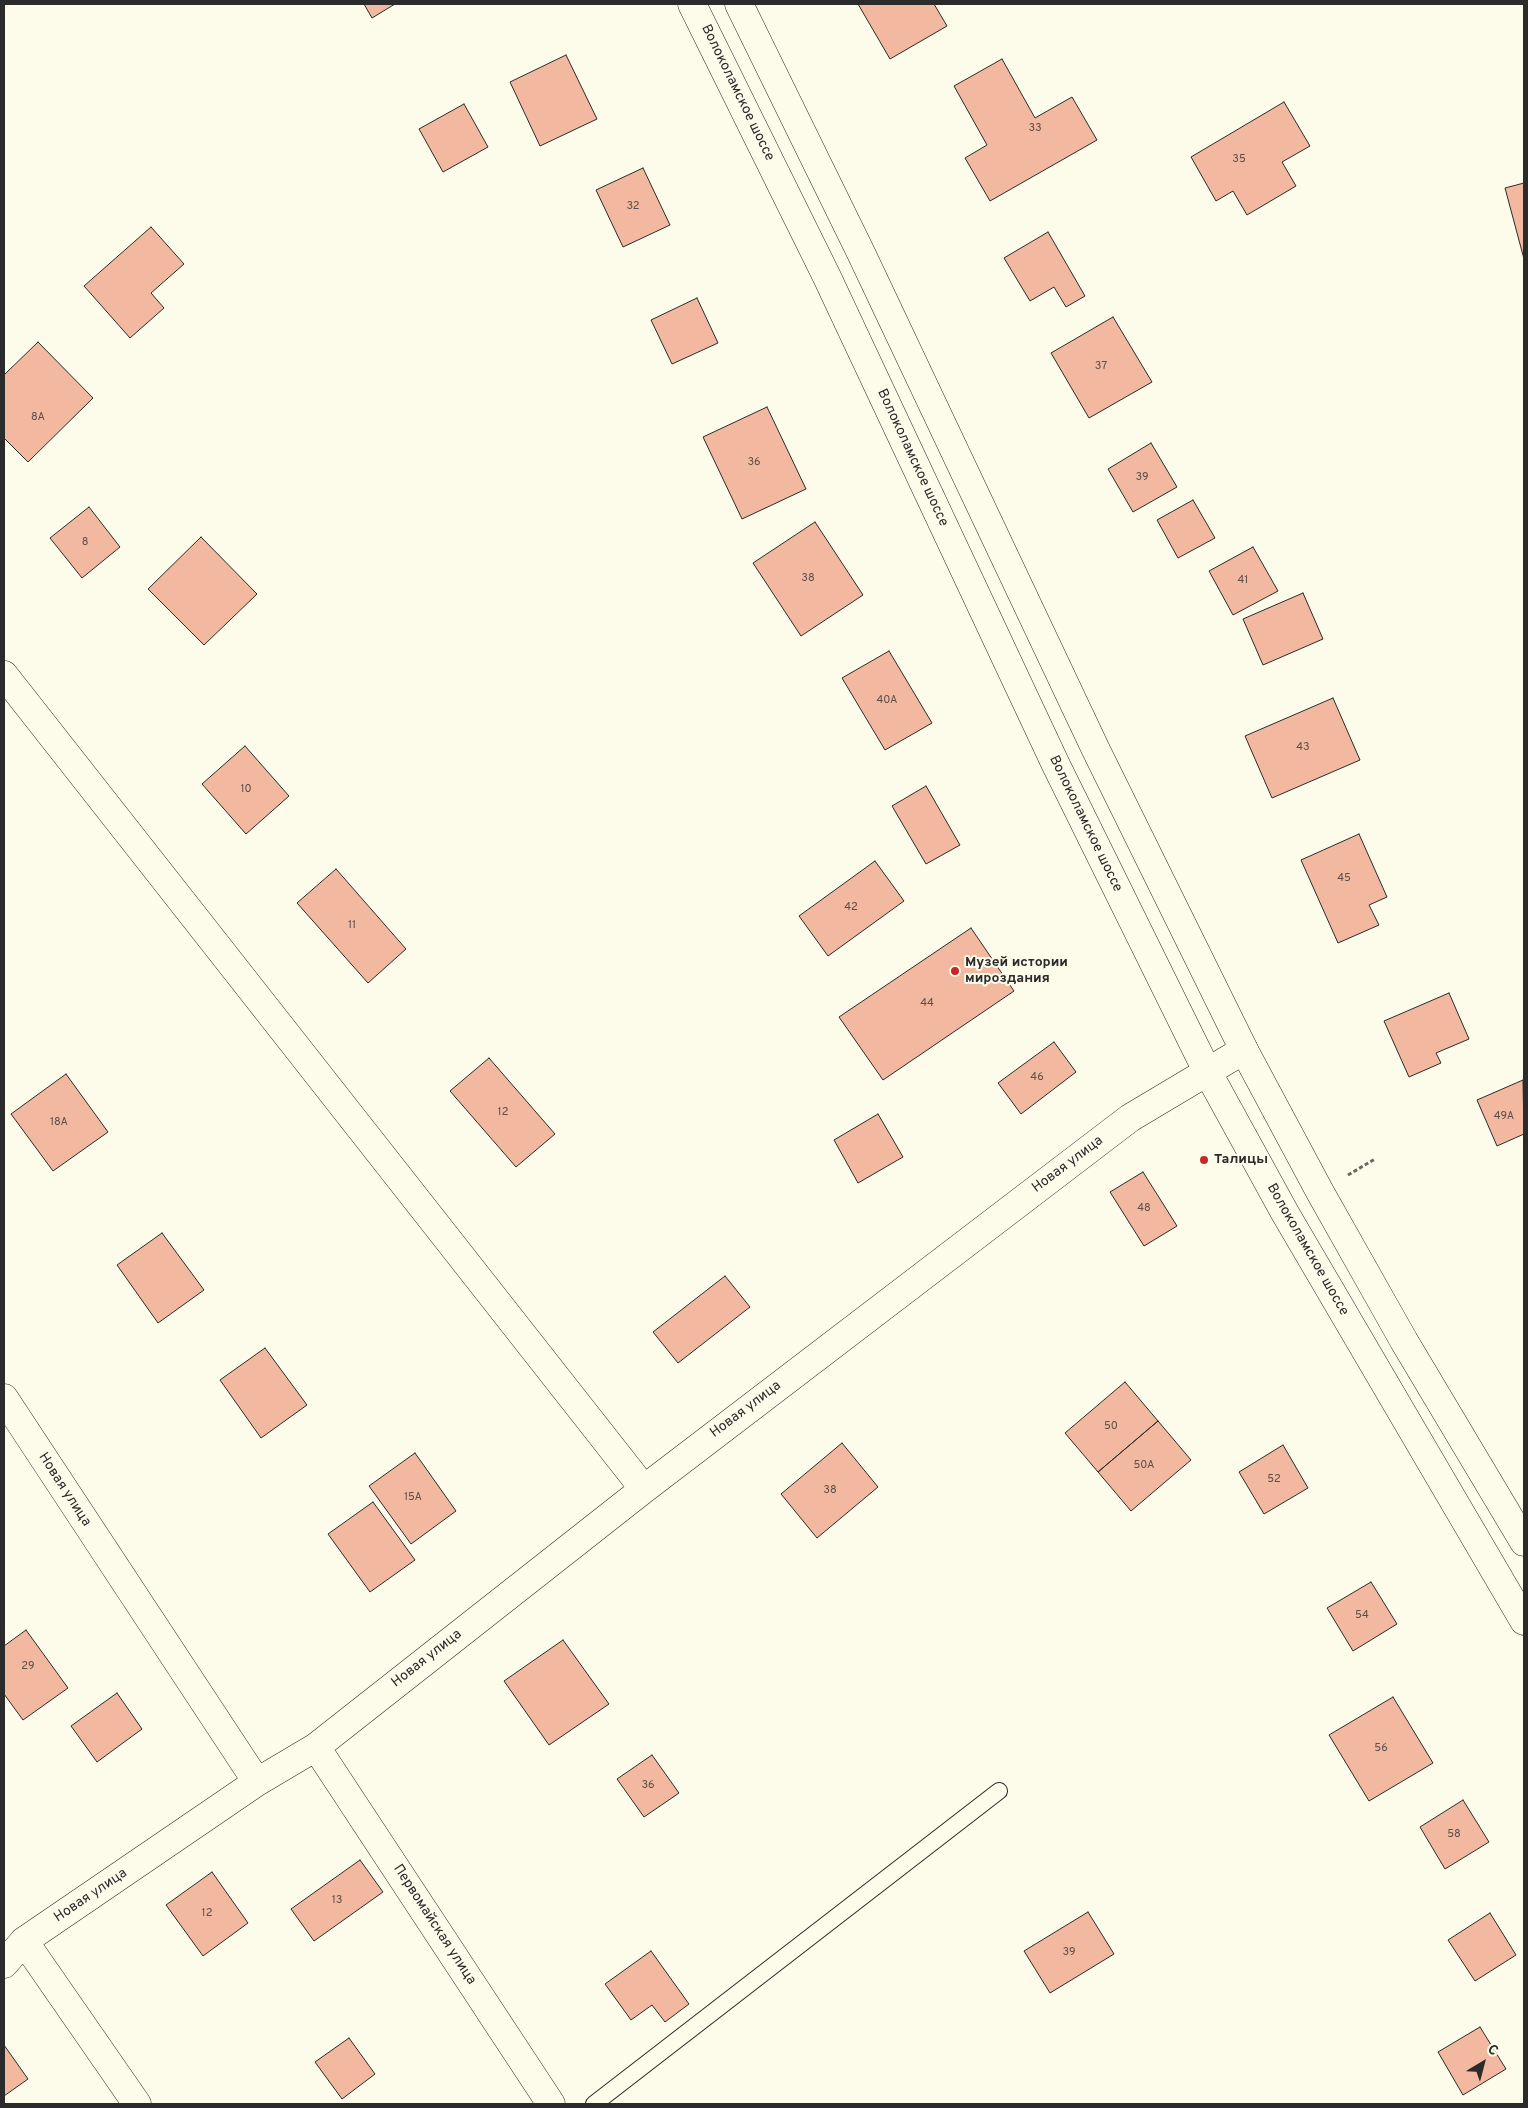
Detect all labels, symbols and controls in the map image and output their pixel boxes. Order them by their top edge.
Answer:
street label: Волоколамское шоссе [697,22,777,164]
house number: 33 [1028,122,1042,136]
house number: 35 [1232,153,1246,167]
house number: 32 [626,200,640,214]
house number: 37 [1095,360,1107,374]
street label: Волоколамское шоссе [873,387,951,529]
house number: 8А [31,411,45,425]
house number: 36 [747,456,761,470]
house number: 39 [1136,471,1148,485]
house number: 8 [82,536,88,550]
house number: 38 [801,572,815,586]
house number: 41 [1238,574,1248,588]
house number: 40А [876,694,898,708]
house number: 43 [1296,741,1310,755]
street label: Волоколамское шоссе [1045,753,1125,895]
house number: 10 [240,783,252,797]
house number: 45 [1337,872,1351,886]
house number: 42 [844,901,858,915]
house number: 11 [348,919,356,933]
place label: Музей истории мироздания [965,955,1068,988]
marker: Музей истории мироздания [949,965,961,977]
house number: 44 [920,997,934,1011]
house number: 46 [1030,1071,1044,1085]
house number: 12 [498,1106,508,1120]
house number: 49А [1494,1110,1514,1124]
house number: 18А [50,1116,68,1130]
street label: Новая улица [1029,1133,1107,1197]
place label: Талицы [1214,1152,1268,1168]
marker: Талицы [1198,1154,1210,1166]
street label: Волоколамское шоссе [1262,1181,1352,1319]
house number: 48 [1137,1202,1151,1216]
street label: Новая улица [707,1378,785,1442]
house number: 50 [1104,1420,1118,1434]
street label: Новая улица [34,1450,94,1530]
house number: 50А [1133,1459,1155,1473]
house number: 52 [1267,1473,1281,1487]
house number: 38 [823,1484,837,1498]
house number: 15А [404,1491,422,1505]
house number: 54 [1355,1609,1369,1623]
street label: Новая улица [389,1626,465,1692]
house number: 29 [21,1660,35,1674]
house number: 56 [1374,1742,1388,1756]
house number: 36 [641,1779,655,1793]
house number: 58 [1447,1828,1461,1842]
street label: Первомайская улица [389,1862,479,1988]
street label: Новая улица [51,1865,131,1927]
house number: 13 [332,1894,342,1908]
house number: 12 [202,1907,212,1921]
house number: 39 [1063,1946,1075,1960]
north arrow [1458,2038,1508,2088]
text: С [1484,2041,1501,2060]

